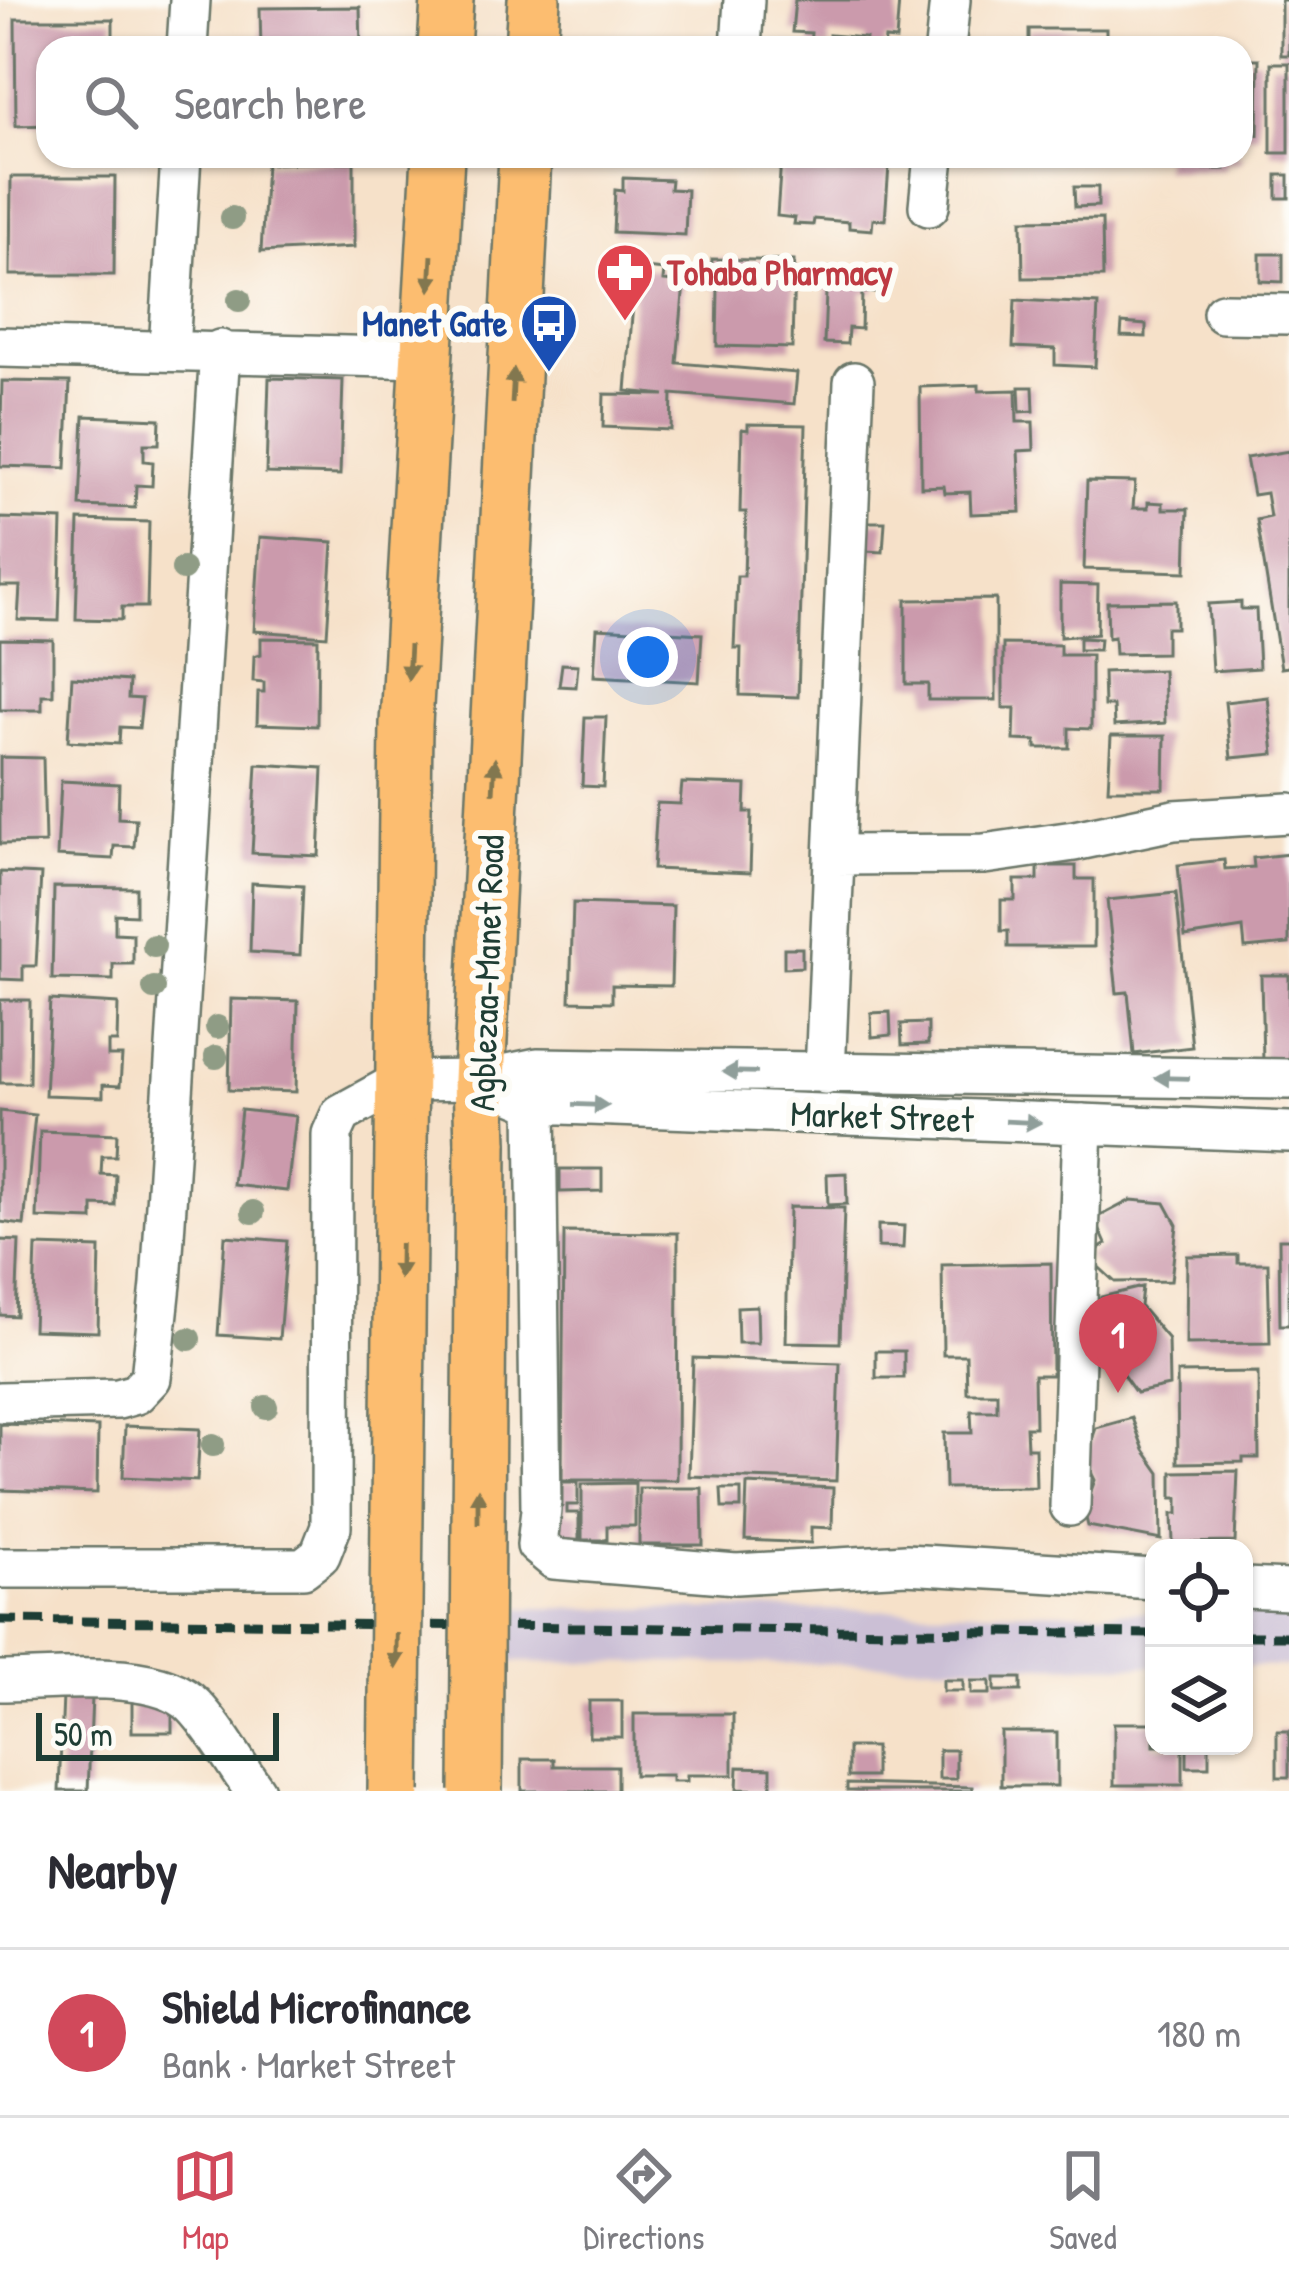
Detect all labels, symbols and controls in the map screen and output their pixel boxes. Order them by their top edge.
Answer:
search box [36,36,1253,168]
icon: search [78,69,144,135]
text: Search here [174,72,366,133]
pharmacy icon: Tohaba Pharmacy [594,241,656,323]
place label: Tohaba Pharmacy [666,247,893,297]
one-way arrow [421,255,440,292]
bus stop icon: Manet Gate [518,292,580,374]
place label: Manet Gate [362,298,508,347]
one-way arrow [504,366,523,404]
your location [618,627,678,687]
one-way arrow [399,644,418,682]
one-way arrow [485,756,504,794]
street label: Agblezaa-Manet Road [456,834,515,1112]
one-way arrow [720,1062,758,1082]
one-way arrow [1152,1068,1190,1088]
street label: Market Street [790,1088,975,1143]
one-way arrow [573,1096,611,1115]
one-way arrow [1005,1113,1043,1132]
one-way arrow [390,1243,409,1281]
pin: 1 [1079,1294,1157,1393]
one-way arrow [468,1486,488,1524]
map controls [1145,1539,1253,1755]
button: locate [1145,1539,1253,1647]
one-way arrow [386,1633,406,1671]
button: layers [1145,1647,1253,1755]
scale bar [36,1707,279,1760]
text: 50 m [54,1712,113,1756]
text: Nearby [48,1835,178,1904]
text: Shield Microfinance [162,1976,471,2037]
text: 1 [80,2006,94,2059]
text: 180 m [1157,2006,1241,2059]
text: Bank · Market Street [162,2037,455,2090]
tab: Map [172,2143,238,2259]
tab: Directions [583,2143,705,2259]
tab: Saved [1049,2143,1117,2259]

